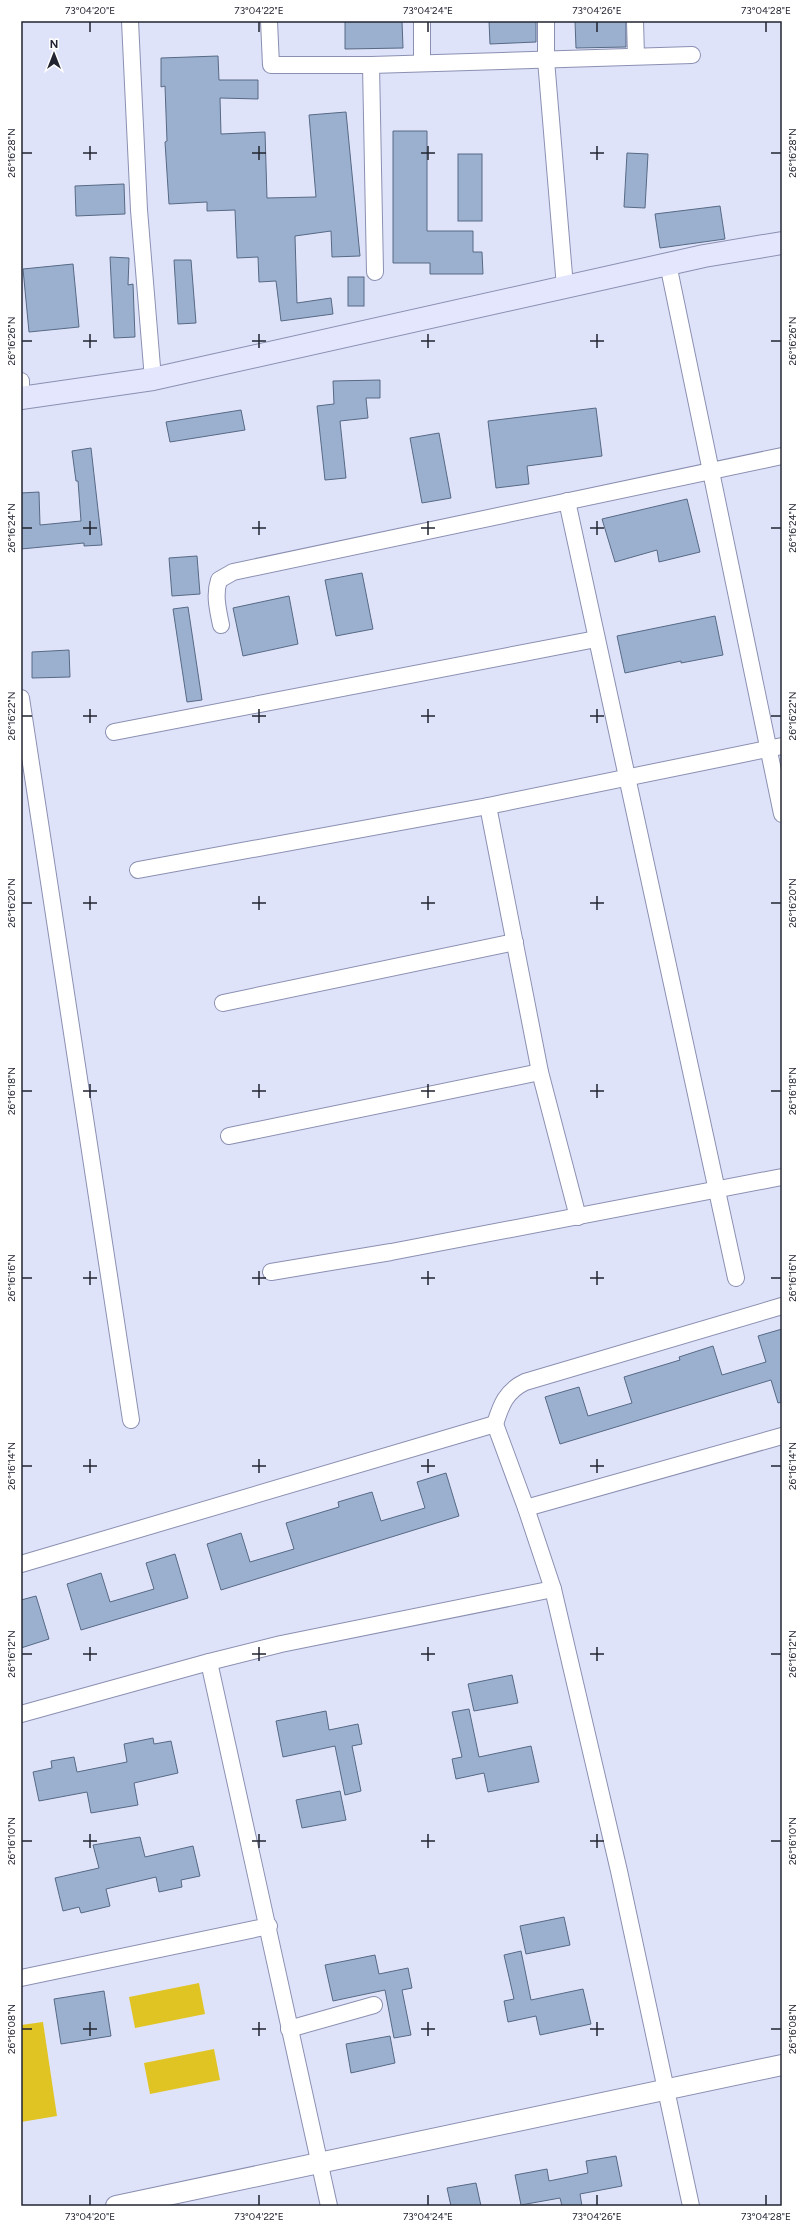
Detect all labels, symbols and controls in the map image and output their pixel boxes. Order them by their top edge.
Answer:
text: 73°04'20"E [65,4,115,17]
text: 73°04'22"E [234,4,284,17]
text: 73°04'24"E [403,4,453,17]
text: 73°04'26"E [572,4,622,17]
text: 73°04'28"E [741,4,791,17]
north arrow [34,34,74,74]
text: N [50,38,58,51]
text: 26°16'28"N [5,128,18,178]
text: 26°16'28"N [786,128,799,178]
text: 26°16'26"N [5,317,18,365]
text: 26°16'26"N [786,317,799,365]
text: 26°16'24"N [5,503,18,553]
text: 26°16'24"N [786,503,799,553]
text: 26°16'22"N [5,692,18,740]
text: 26°16'22"N [786,692,799,740]
text: 26°16'20"N [5,878,18,928]
text: 26°16'20"N [786,878,799,928]
text: 26°16'18"N [5,1067,18,1115]
text: 26°16'18"N [786,1067,799,1115]
text: 26°16'16"N [5,1254,18,1302]
text: 26°16'16"N [786,1254,799,1302]
text: 26°16'14"N [5,1442,18,1490]
text: 26°16'14"N [786,1442,799,1490]
text: 26°16'12"N [5,1630,18,1678]
text: 26°16'12"N [786,1630,799,1678]
text: 26°16'10"N [5,1817,18,1865]
text: 26°16'10"N [786,1817,799,1865]
text: 26°16'08"N [5,2004,18,2054]
text: 26°16'08"N [786,2004,799,2054]
text: 73°04'20"E [65,2210,115,2223]
text: 73°04'22"E [234,2210,284,2223]
text: 73°04'24"E [403,2210,453,2223]
text: 73°04'26"E [572,2210,622,2223]
text: 73°04'28"E [741,2210,791,2223]

